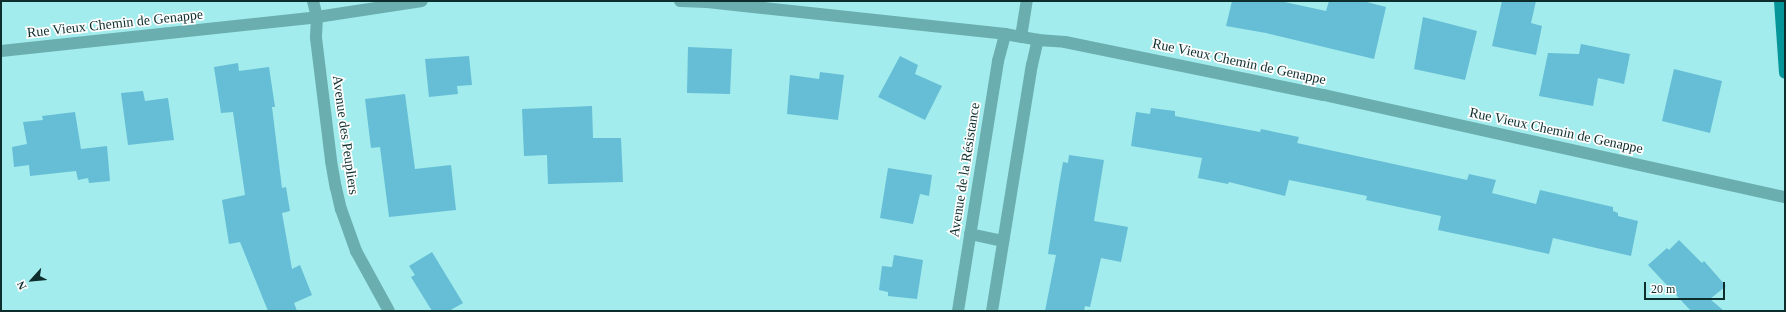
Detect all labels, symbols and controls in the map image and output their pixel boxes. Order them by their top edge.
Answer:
street label: Rue Vieux Chemin de Genappe [26,6,204,42]
street label: Rue Vieux Chemin de Genappe [1151,35,1327,89]
street label: Avenue des Peupliers [328,74,362,196]
street label: Avenue de la Résistance [946,101,984,239]
street label: Rue Vieux Chemin de Genappe [1468,104,1644,158]
north arrow [12,260,52,300]
scale bar [1646,274,1727,300]
text: N [14,279,28,292]
text: 20 m [1651,282,1675,296]

